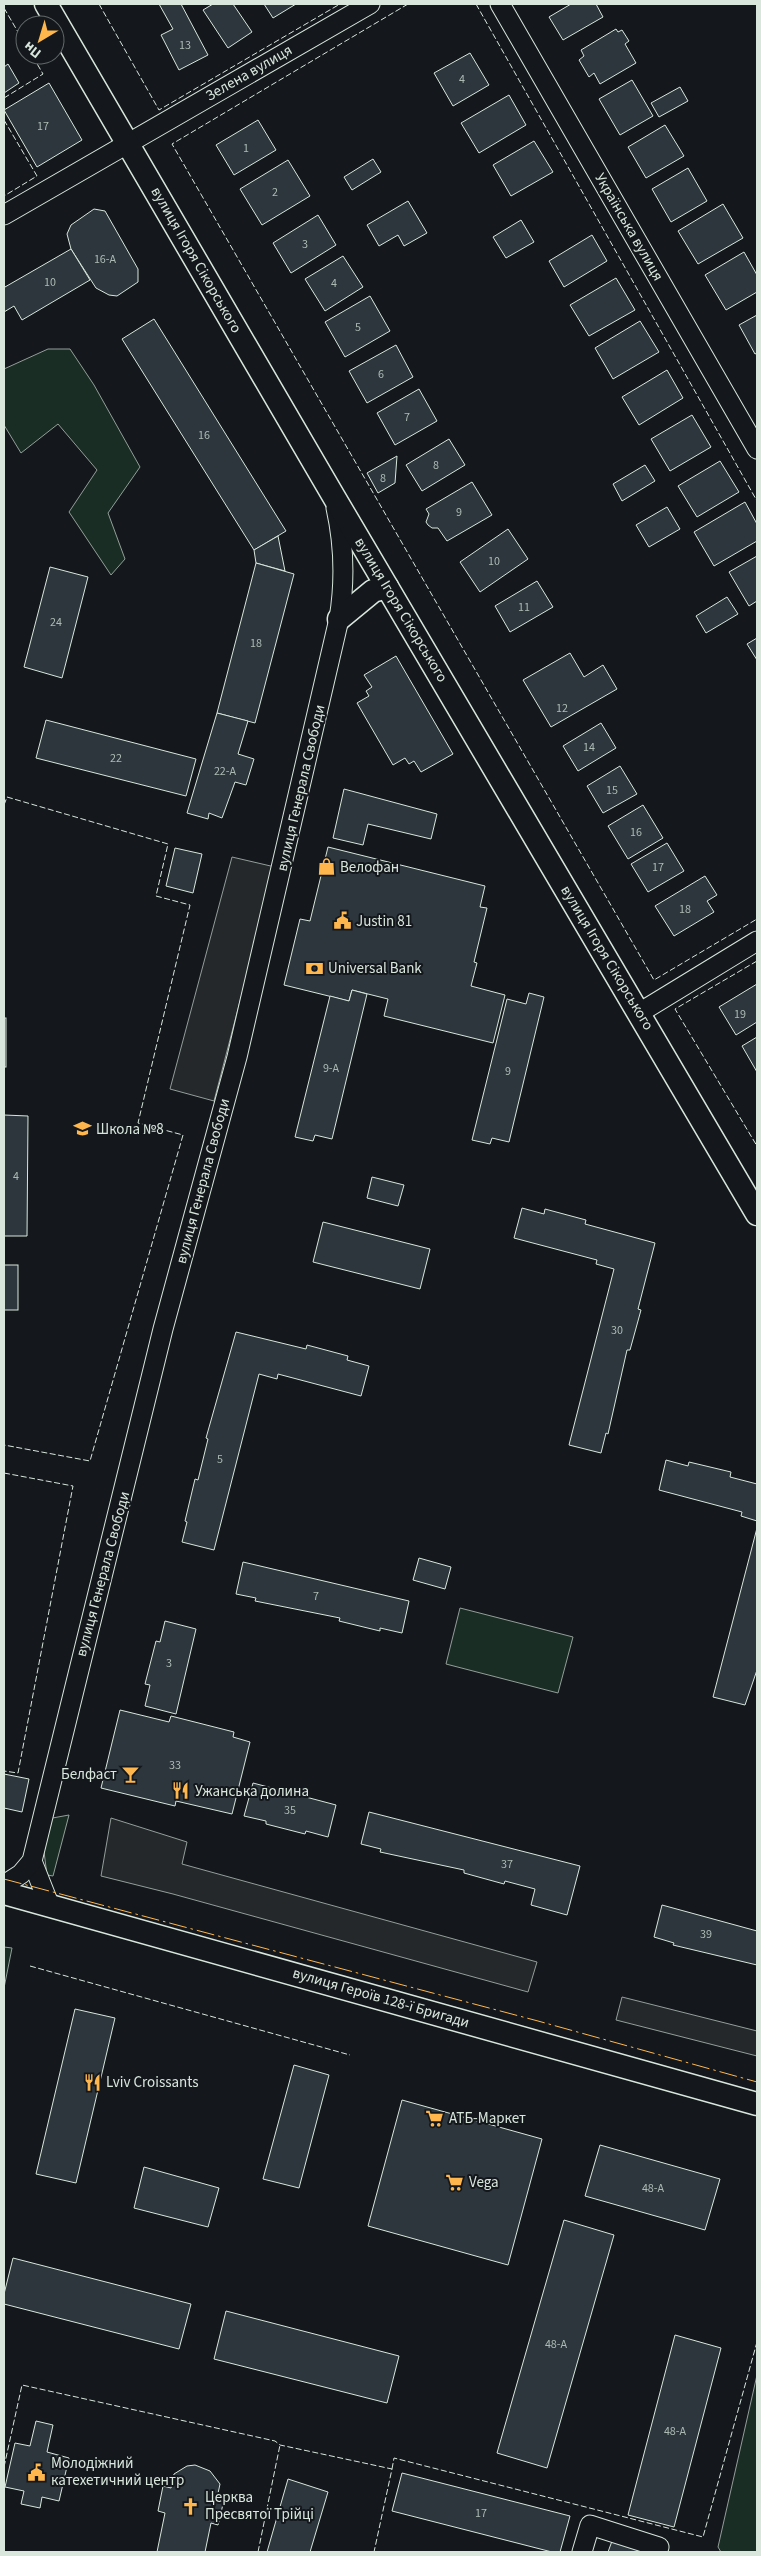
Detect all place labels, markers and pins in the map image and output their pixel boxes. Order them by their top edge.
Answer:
shop icon: Велофан [316,857,336,877]
place label: Велофан [340,857,399,878]
public building icon: Justin 81 [332,911,352,931]
place label: Justin 81 [356,911,412,932]
bank icon: Universal Bank [304,958,324,978]
place label: Universal Bank [328,958,422,979]
school or university icon: Школа №8 [72,1119,92,1139]
place label: Школа №8 [96,1119,164,1140]
place label: Белфаст [61,1764,117,1785]
bar icon: Белфаст [121,1764,141,1784]
restaurant icon: Ужанська долина [171,1781,191,1801]
place label: Ужанська долина [195,1781,309,1802]
restaurant icon: Lviv Croissants [82,2072,102,2092]
place label: Lviv Croissants [106,2072,198,2093]
supermarket icon: АТБ-Маркет [425,2108,445,2128]
place label: АТБ-Маркет [449,2108,526,2129]
supermarket icon: Vega [445,2172,465,2192]
place label: Vega [469,2172,499,2193]
place label: Молодіжний катехетичний центр [51,2453,184,2491]
public building icon: Молодіжний катехетичний центр [27,2462,47,2482]
place label: Церква Пресвятої Трійці [205,2487,314,2525]
church icon: Церква Пресвятої Трійці [181,2496,201,2516]

